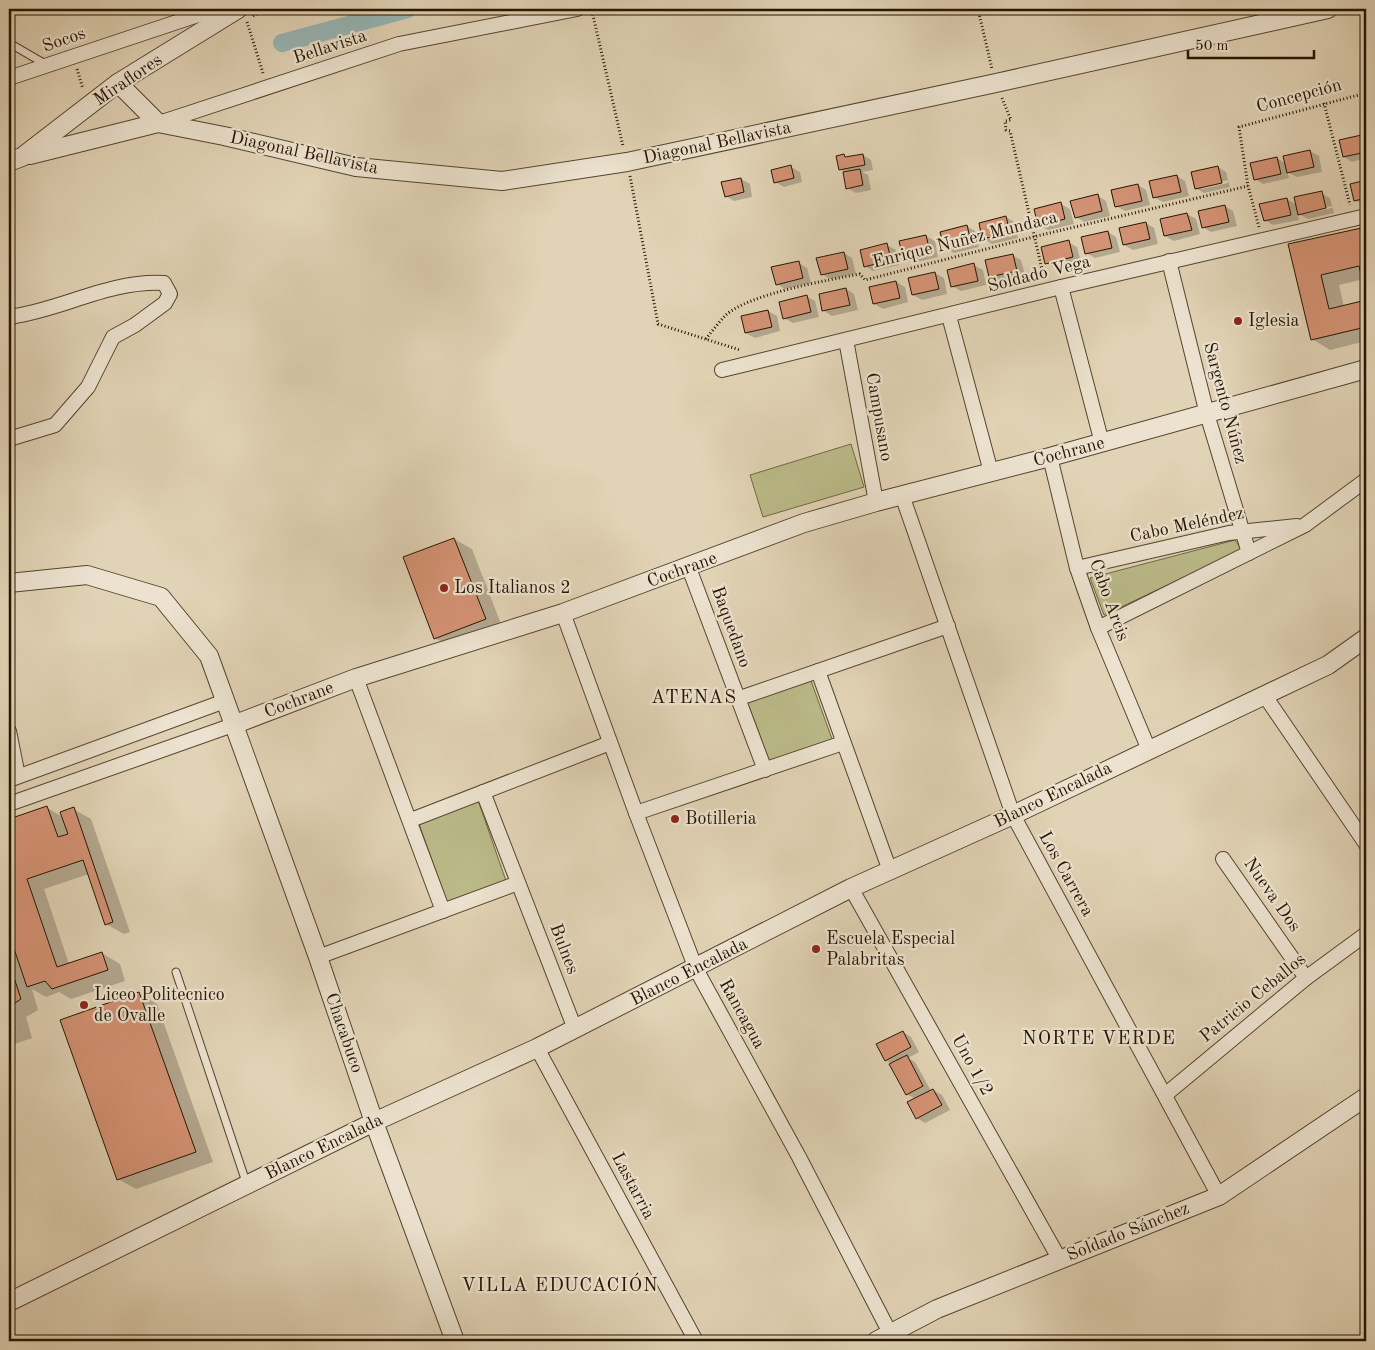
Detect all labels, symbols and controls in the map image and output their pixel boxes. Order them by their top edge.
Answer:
street label: Socos [40,24,88,56]
street label: Bellavista [291,27,369,67]
scale bar [1188,28,1314,60]
text: 50 m [1195,39,1229,54]
street label: Miraflores [91,51,166,109]
street label: Concepción [1254,76,1344,116]
street label: Diagonal Bellavista [641,118,793,168]
street label: Diagonal Bellavista [228,128,380,178]
street label: Enrique Nuñez Mundaca [871,208,1060,272]
street label: Soldado Vega [986,252,1093,296]
place label: Iglesia [1248,312,1300,330]
marker: Iglesia [1232,315,1244,327]
street label: Sargento Núñez [1200,340,1250,466]
street label: Campusano [862,371,896,463]
street label: Cochrane [1031,434,1107,470]
street label: Cabo Meléndez [1128,504,1246,546]
street label: Cochrane [645,549,719,591]
street label: Cabo Arcis [1086,557,1132,644]
place label: Los Italianos 2 [454,579,571,597]
marker: Los Italianos 2 [438,582,450,594]
street label: Baquedano [708,584,754,670]
street label: Cochrane [262,679,336,721]
district label: ATENAS [651,689,737,708]
street label: Blanco Encalada [991,759,1115,831]
place label: Botilleria [685,810,757,828]
marker: Botilleria [669,813,681,825]
street label: Los Carrera [1035,828,1097,920]
street label: Nueva Dos [1240,855,1304,935]
street label: Bulnes [546,921,582,977]
place label: Escuela Especial Palabritas [826,930,955,969]
street label: Blanco Encalada [628,935,750,1009]
marker: Escuela Especial Palabritas [810,943,822,955]
street label: Patricio Ceballos [1197,950,1310,1046]
street label: Rancagua [716,976,768,1052]
place label: Liceo Politecnico de Ovalle [94,986,225,1025]
street label: Chacabuco [322,991,366,1075]
marker: Liceo Politecnico de Ovalle [78,999,90,1011]
district label: NORTE VERDE [1022,1030,1176,1049]
street label: Uno 1/2 [948,1031,996,1099]
street label: Blanco Encalada [262,1111,386,1183]
street label: Lastarria [608,1150,658,1222]
street label: Soldado Sánchez [1064,1199,1192,1265]
district label: VILLA EDUCACIÓN [461,1272,659,1296]

